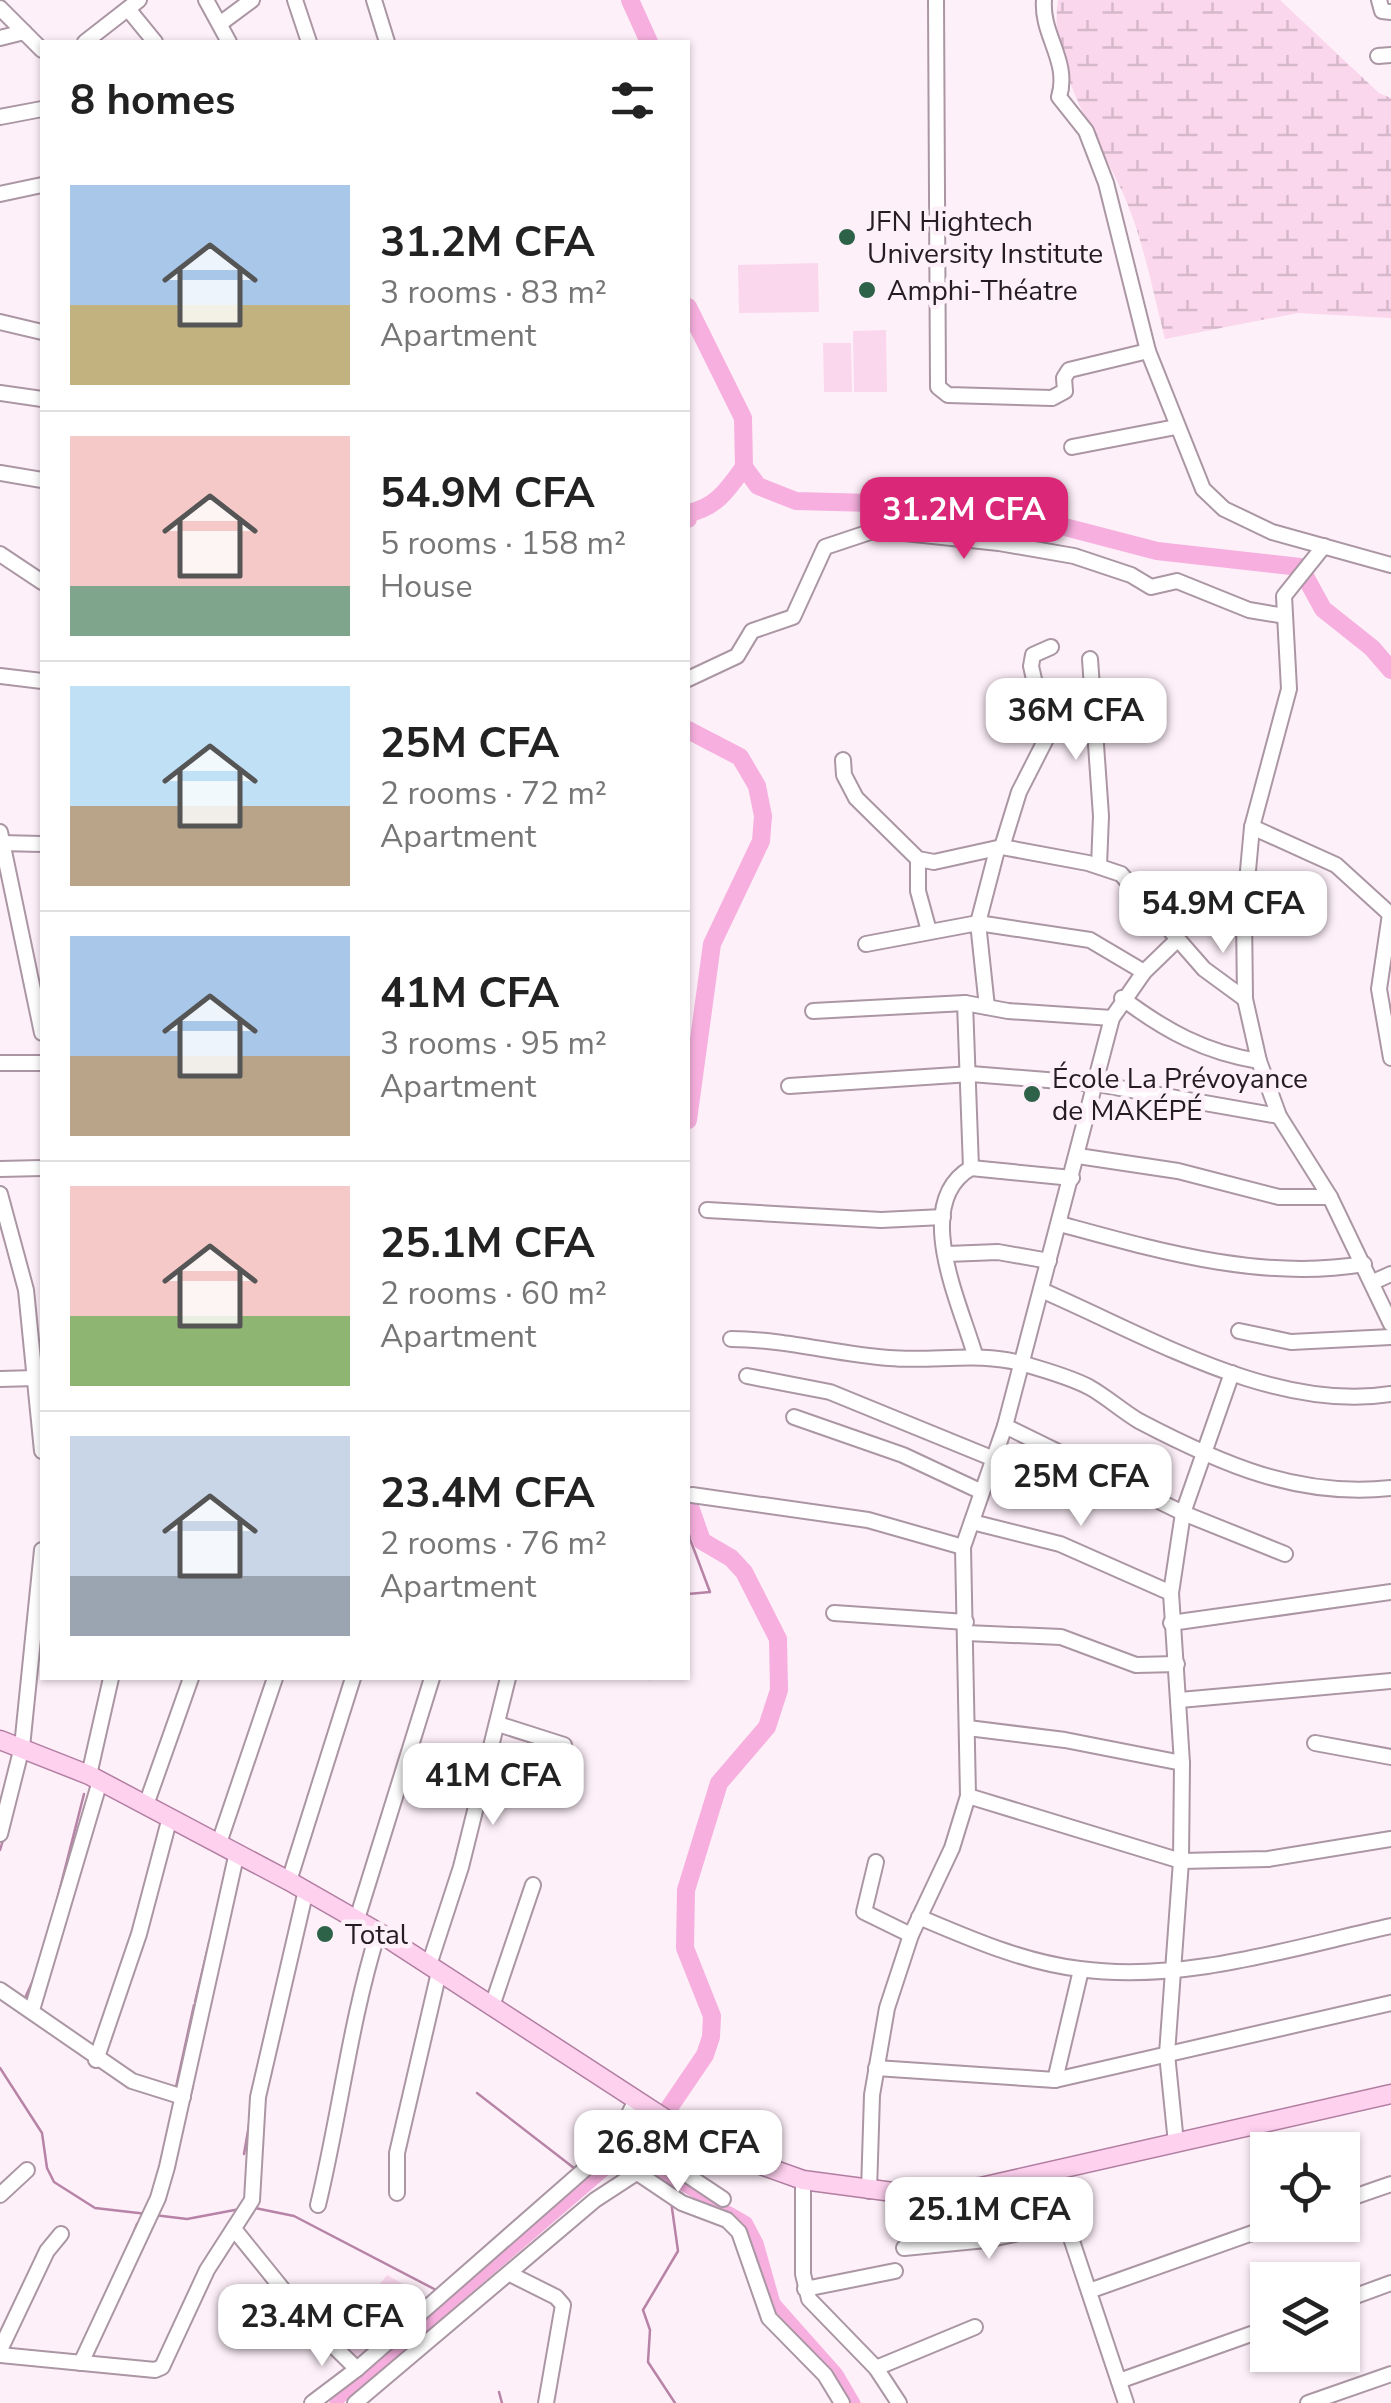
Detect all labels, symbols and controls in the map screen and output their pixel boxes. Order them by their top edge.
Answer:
text: 8 homes [70,72,235,129]
icon: filters [605,73,660,128]
place label: JFN Hightech University Institute [866,203,1103,273]
text: 31.2M CFA [380,214,595,271]
icon: home [150,225,270,345]
marker: JFN Hightech University Institute [836,226,858,248]
text: 3 rooms · 83 m² [380,271,607,314]
place label: Amphi-Théatre [887,272,1078,310]
marker: Amphi-Théatre [856,279,878,301]
text: Apartment [380,314,536,357]
text: 54.9M CFA [380,465,595,522]
icon: home [150,476,270,596]
pin: 31.2M CFA [850,477,1078,562]
text: 31.2M CFA [882,488,1046,531]
text: 5 rooms · 158 m² [380,522,626,565]
text: House [380,565,473,608]
pin: 36M CFA [984,678,1168,763]
text: 36M CFA [1008,689,1144,732]
text: 25M CFA [380,715,559,772]
icon: home [150,726,270,846]
text: 2 rooms · 72 m² [380,772,607,815]
text: Apartment [380,815,536,858]
pin: 54.9M CFA [1109,871,1337,956]
text: 54.9M CFA [1141,882,1305,925]
text: 41M CFA [380,965,559,1022]
icon: home [150,976,270,1096]
text: 3 rooms · 95 m² [380,1022,607,1065]
place label: École La Prévoyance de MAKÉPÉ [1052,1060,1308,1130]
text: Apartment [380,1065,536,1108]
marker: École La Prévoyance de MAKÉPÉ [1021,1083,1043,1105]
text: 25.1M CFA [380,1215,595,1272]
icon: home [150,1226,270,1346]
text: 2 rooms · 60 m² [380,1272,607,1315]
text: Apartment [380,1315,536,1358]
pin: 25M CFA [989,1444,1173,1529]
text: 25M CFA [1013,1455,1149,1498]
text: 23.4M CFA [380,1465,595,1522]
icon: home [150,1476,270,1596]
text: 2 rooms · 76 m² [380,1522,607,1565]
text: Apartment [380,1565,536,1608]
pin: 41M CFA [401,1743,585,1828]
text: 41M CFA [425,1754,561,1797]
place label: Total [345,1916,409,1954]
marker: Total [314,1923,336,1945]
pin: 26.8M CFA [564,2110,792,2195]
text: 26.8M CFA [596,2121,760,2164]
map controls [1250,2132,1360,2372]
button: locate [1250,2132,1360,2242]
pin: 25.1M CFA [875,2177,1103,2262]
text: 25.1M CFA [907,2188,1071,2231]
button: layers [1250,2262,1360,2372]
pin: 23.4M CFA [208,2284,436,2369]
text: 23.4M CFA [240,2295,404,2338]

